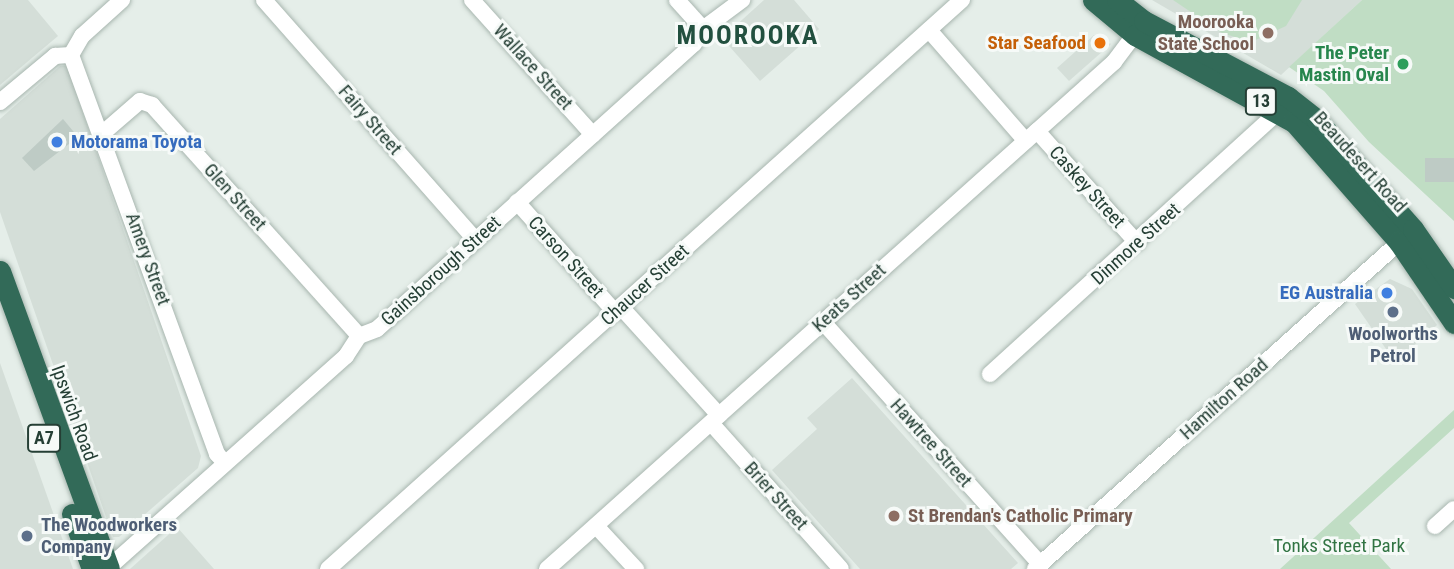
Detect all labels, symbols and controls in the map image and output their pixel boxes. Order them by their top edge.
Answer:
place label: Moorooka State School [1158,11,1254,55]
street label: Wallace Street [489,19,577,115]
district label: MOOROOKA [678,20,818,52]
marker: Moorooka State School [1260,25,1276,41]
place label: Star Seafood [987,32,1086,54]
marker: Star Seafood [1092,35,1108,51]
place label: The Peter Mastin Oval [1299,42,1389,86]
marker: The Peter Mastin Oval [1395,56,1411,72]
street label: Fairy Street [334,80,406,160]
road number: 13 [1244,86,1278,116]
street label: Beaudesert Road [1309,107,1411,217]
place label: Motorama Toyota [71,131,203,153]
marker: Motorama Toyota [49,134,65,150]
street label: Caskey Street [1044,141,1130,233]
street label: Glen Street [199,159,271,235]
street label: Dinmore Street [1087,198,1185,290]
street label: Amery Street [121,210,175,308]
street label: Gainsborough Street [376,211,506,331]
street label: Carson Street [523,211,609,303]
street label: Chaucer Street [596,240,694,330]
street label: Keats Street [807,259,891,337]
place label: EG Australia [1280,282,1373,304]
marker: EG Australia [1379,285,1395,301]
marker: Woolworths Petrol [1385,304,1401,320]
place label: Woolworths Petrol [1348,323,1438,367]
street label: Hamilton Road [1175,354,1273,444]
street label: Ipswich Road [46,362,102,464]
street label: Hawtree Street [885,394,977,492]
road number: A7 [26,424,61,452]
street label: Brier Street [739,457,813,535]
place label: St Brendan's Catholic Primary [908,505,1133,527]
marker: St Brendan's Catholic Primary [886,508,902,524]
place label: The Woodworkers Company [41,514,177,558]
marker: The Woodworkers Company [19,528,35,544]
park label: Tonks Street Park [1273,535,1405,557]

